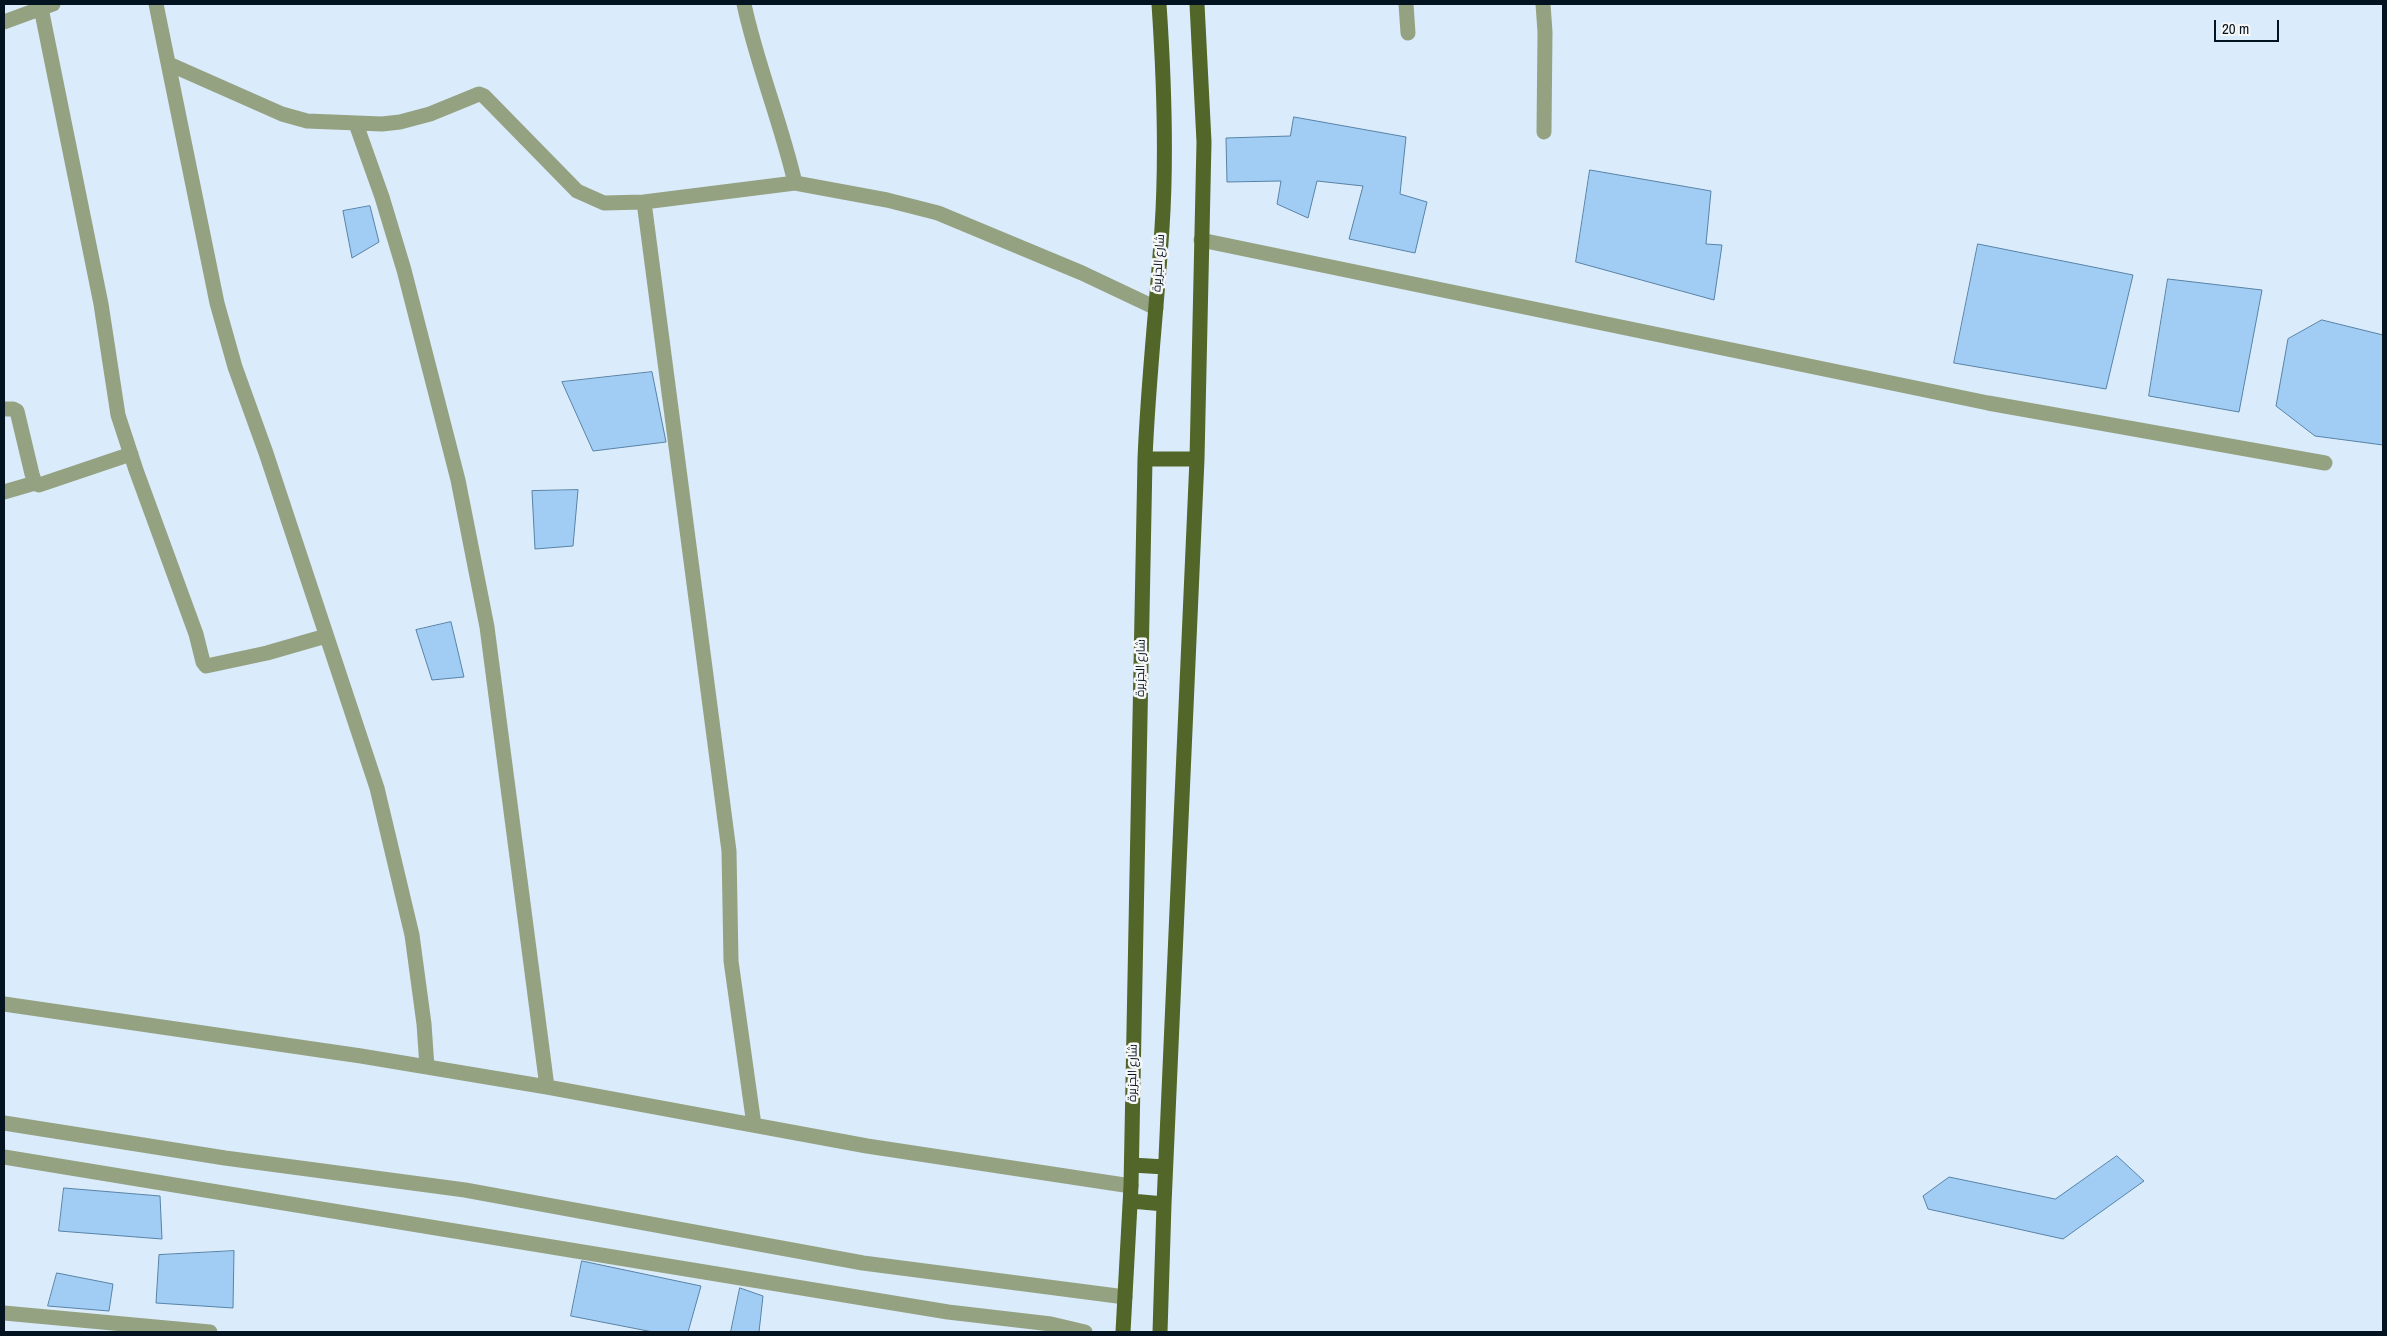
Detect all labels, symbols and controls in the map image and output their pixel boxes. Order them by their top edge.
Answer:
scale bar [2217,10,2282,42]
text: 20 m [2222,18,2249,39]
street label: شارع الجزيرة [1150,234,1168,292]
street label: شارع الجزيرة [1133,639,1149,697]
street label: شارع الجزيرة [1125,1044,1141,1102]

